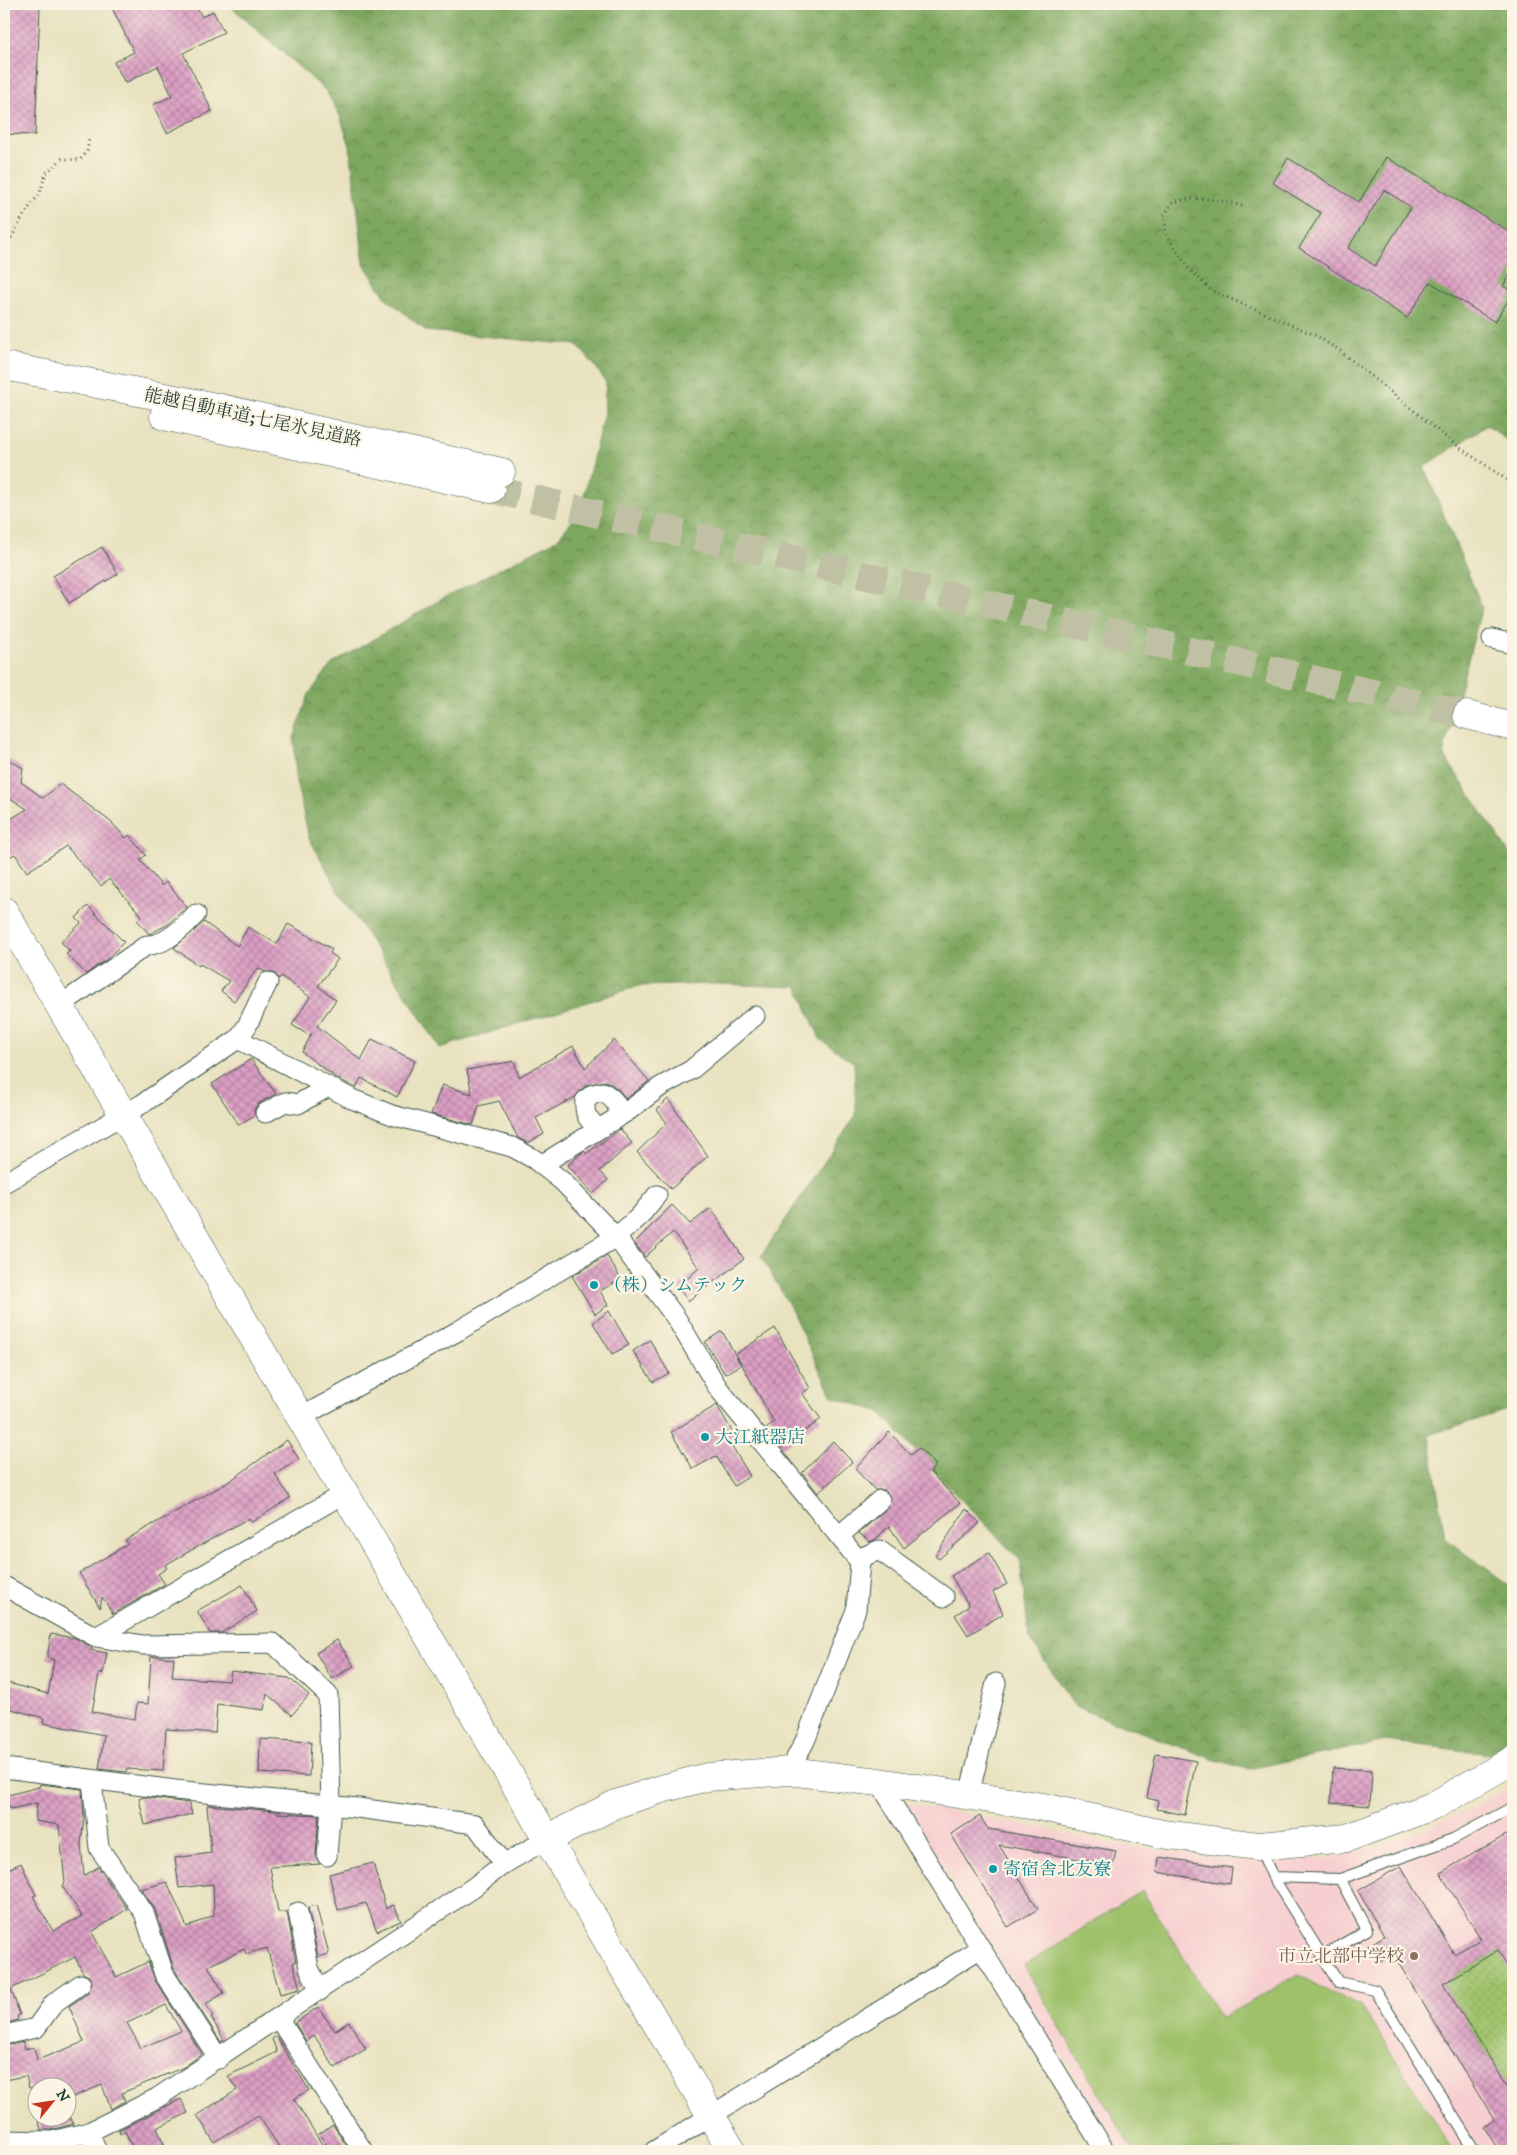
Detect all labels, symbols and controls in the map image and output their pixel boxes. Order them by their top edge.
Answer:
street label: 能越自動車道;七尾氷見道路 [142,384,363,452]
place label: （株）シムテック [604,1275,747,1297]
marker: （株）シムテック [588,1279,600,1291]
place label: 大江紙器店 [715,1427,805,1449]
marker: 大江紙器店 [699,1431,711,1443]
place label: 寄宿舎北友寮 [1003,1859,1111,1881]
marker: 寄宿舎北友寮 [987,1863,999,1875]
place label: 市立北部中学校 [1278,1946,1404,1968]
marker: 市立北部中学校 [1408,1950,1420,1962]
north arrow [28,2078,78,2128]
text: N [52,2087,73,2106]

